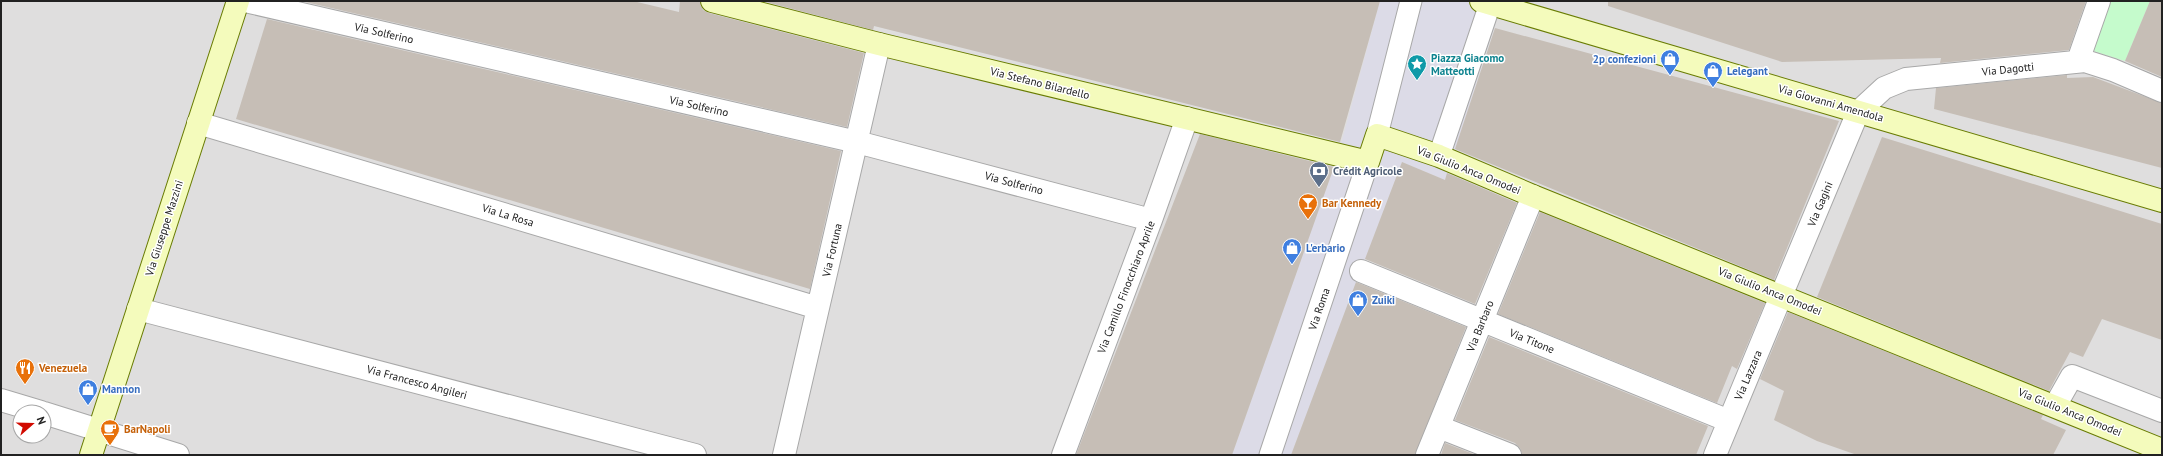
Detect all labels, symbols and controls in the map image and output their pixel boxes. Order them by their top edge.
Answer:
street label: Via Solferino [352,19,415,47]
shop icon: 2p confezioni [1659,48,1681,76]
place label: Piazza Giacomo Matteotti [1431,51,1504,78]
place label: 2p confezioni [1593,52,1656,66]
place icon: Piazza Giacomo Matteotti [1406,53,1428,81]
street label: Via Dagotti [1980,59,2035,79]
shop icon: Lelegant [1702,60,1724,88]
street label: Via Stefano Bilardello [988,64,1091,102]
place label: Lelegant [1727,64,1768,78]
street label: Via Giovanni Amendola [1776,81,1885,125]
street label: Via Solferino [667,92,730,120]
street label: Via Giulio Anca Omodei [1414,142,1523,197]
bank icon: Crédit Agricole [1308,160,1330,188]
place label: Crédit Agricole [1333,164,1402,178]
street label: Via Solferino [982,168,1045,198]
street label: Via Giuseppe Mazzini [142,178,186,279]
street label: Via Gagini [1804,179,1836,230]
bar icon: Bar Kennedy [1297,192,1319,220]
place label: Bar Kennedy [1322,196,1382,210]
street label: Via La Rosa [479,200,536,230]
street label: Via Camillo Finocchiaro Aprile [1094,218,1158,356]
street label: Via Fortuna [819,222,845,279]
shop icon: L'erbario [1281,237,1303,265]
place label: L'erbario [1306,241,1345,255]
street label: Via Giulio Anca Omodei [1715,263,1824,318]
street label: Via Roma [1305,286,1333,333]
shop icon: Zuiki [1347,289,1369,317]
place label: Zuiki [1372,293,1395,307]
street label: Via Barbaro [1463,298,1497,355]
street label: Via Titone [1506,325,1557,357]
street label: Via Lazzara [1731,348,1765,403]
restaurant icon: Venezuela [14,357,36,385]
place label: Venezuela [38,361,87,375]
street label: Via Francesco Angileri [364,362,469,402]
shop icon: Mannon [77,378,99,406]
place label: Mannon [102,382,140,396]
street label: Via Giulio Anca Omodei [2015,384,2124,439]
north arrow [12,404,52,444]
text: N [34,415,49,426]
cafe icon: BarNapoli [99,418,121,446]
place label: BarNapoli [124,422,171,436]

